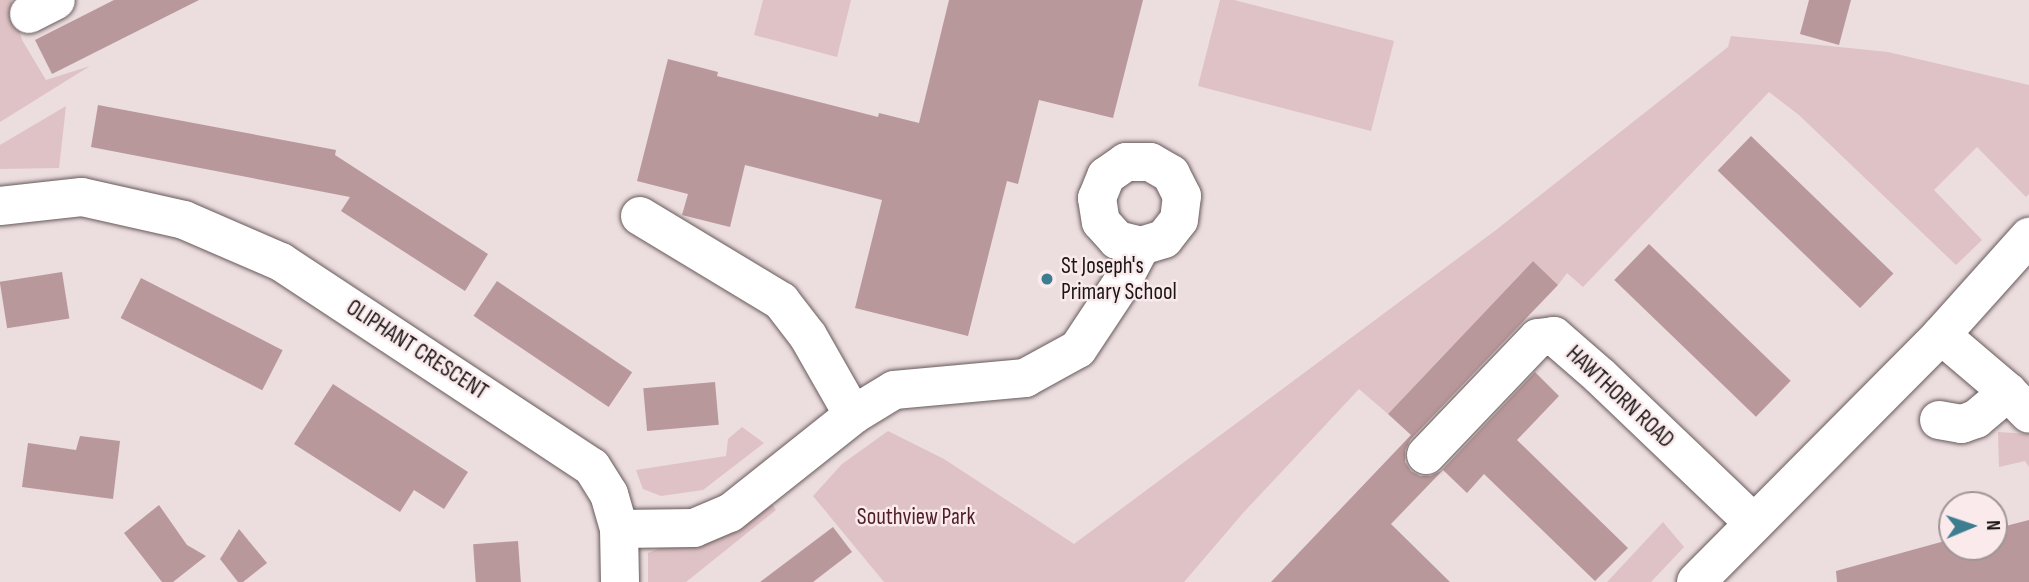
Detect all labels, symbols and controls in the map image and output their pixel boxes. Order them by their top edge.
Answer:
place label: St Joseph's Primary School [1061,252,1177,306]
marker: St Joseph's Primary School [1039,271,1055,287]
street label: OLIPHANT CRESCENT [341,294,493,406]
street label: HAWTHORN ROAD [1560,340,1680,454]
north arrow [1938,491,2008,561]
park label: Southview Park [857,503,975,531]
text: N [1981,520,2004,531]

